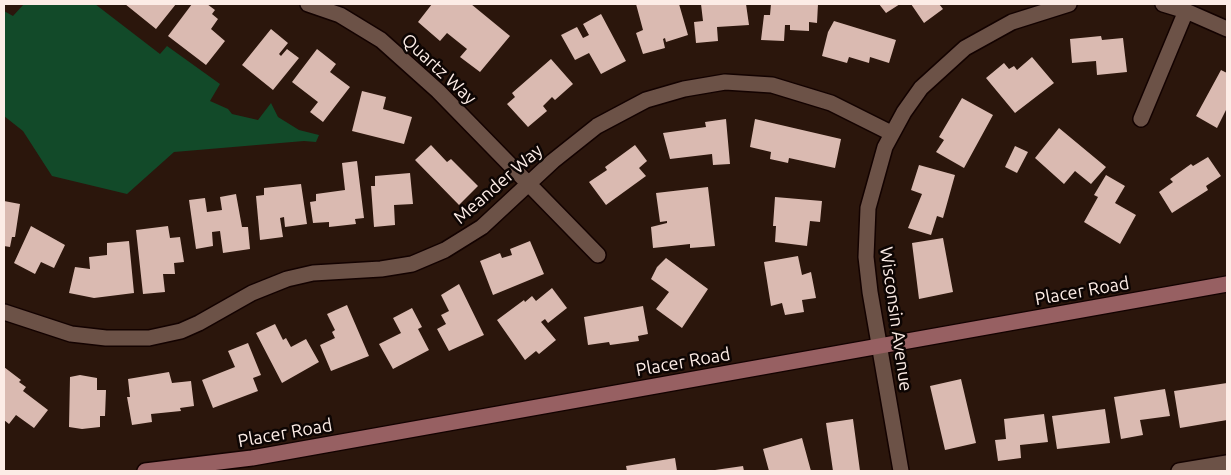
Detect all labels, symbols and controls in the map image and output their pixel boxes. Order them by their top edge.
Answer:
street label: Quartz Way [397,29,481,109]
street label: Meander Way [449,140,547,228]
street label: Wisconsin Avenue [875,245,917,393]
street label: Placer Road [1033,272,1131,310]
street label: Placer Road [634,343,732,381]
street label: Placer Road [236,414,334,452]

